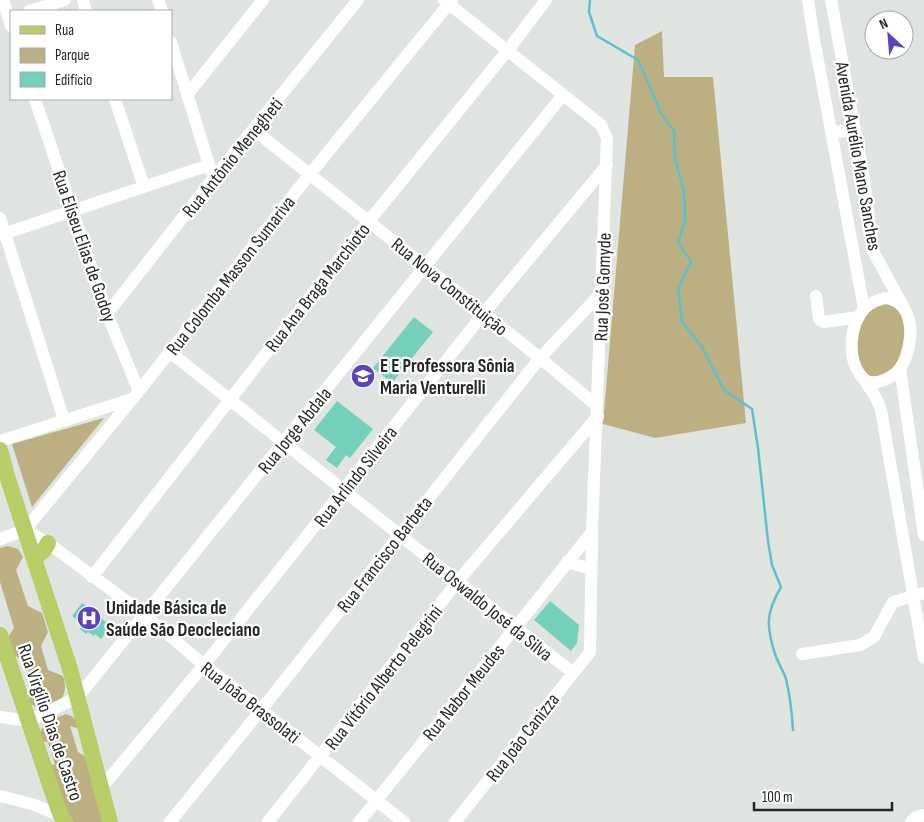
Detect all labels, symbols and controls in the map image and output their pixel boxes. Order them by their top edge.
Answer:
legend [10,10,172,100]
north arrow [864,10,914,60]
text: N [876,14,891,33]
text: Rua [55,21,74,40]
text: Parque [55,46,90,65]
street label: Avenida Aurélio Mano Sanches [829,59,885,253]
text: Edifício [55,71,92,90]
street label: Rua Antônio Menegheti [178,93,288,222]
street label: Rua Eliseu Elias de Godoy [47,167,121,326]
street label: Rua Colomba Masson Sumariva [162,192,301,360]
street label: Rua Ana Braga Marchioto [261,219,376,357]
street label: Rua José Gomyde [590,232,617,342]
street label: Rua Nova Constituição [386,233,512,341]
place label: E E Professora Sônia Maria Venturelli [380,355,515,400]
school or university icon: E E Professora Sônia Maria Venturelli [350,363,376,389]
street label: Rua Jorge Abdala [253,383,337,479]
street label: Rua Arlindo Silveira [310,422,403,532]
street label: Rua Francisco Barbeta [333,492,438,618]
street label: Rua Oswaldo José da Silva [417,548,557,667]
place label: Unidade Básica de Saúde São Deocleciano [106,597,260,642]
street label: Rua Vitório Alberto Pelegrini [321,601,448,755]
hospital icon: Unidade Básica de Saúde São Deocleciano [76,605,102,631]
street label: Rua Nabor Meudes [418,640,510,746]
street label: Rua Virgílio Dias de Castro [12,641,87,804]
street label: Rua João Brassolati [196,657,304,749]
street label: Rua João Canizza [482,689,565,787]
scale bar [754,780,892,812]
text: 100 m [762,788,793,807]

